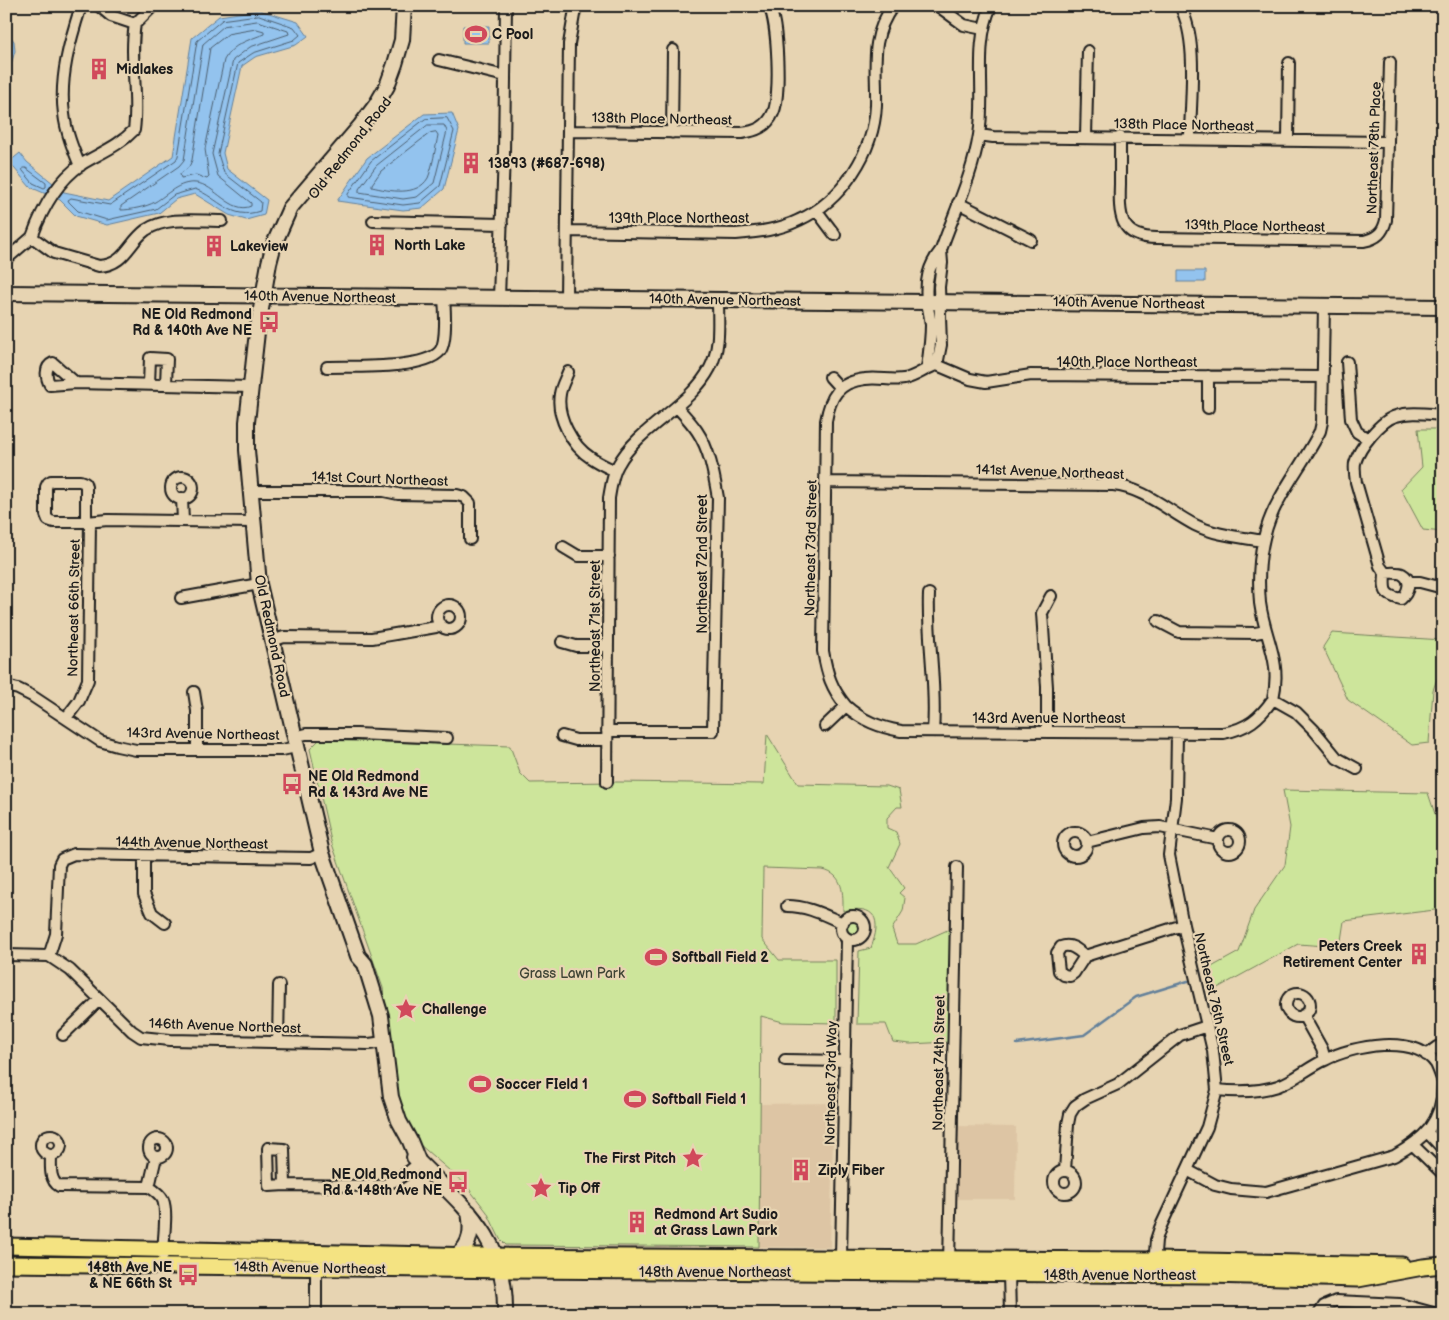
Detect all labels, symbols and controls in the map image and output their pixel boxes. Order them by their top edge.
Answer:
sports icon: C Pool [463,21,489,47]
place label: C Pool [492,26,533,43]
building icon: Midlakes [86,56,112,82]
place label: Midlakes [116,61,173,78]
street label: Northeast 78th Place [1363,81,1385,215]
street label: Old Redmond Road [305,94,395,202]
street label: 138th Place Northeast [592,109,733,129]
street label: 138th Place Northeast [1114,115,1255,135]
building icon: 13893 (#687-698) [458,150,484,176]
place label: 13893 (#687-698) [488,155,605,172]
street label: 139th Place Northeast [609,210,750,227]
street label: 139th Place Northeast [1185,216,1326,236]
building icon: North Lake [364,232,390,258]
building icon: Lakeview [201,233,227,259]
place label: North Lake [394,237,465,254]
place label: Lakeview [230,238,289,255]
street label: 140th Avenue Northeast [244,287,397,307]
street label: 140th Avenue Northeast [649,290,802,310]
street label: 140th Avenue Northeast [1053,293,1206,313]
place label: NE Old Redmond Rd & 140th Ave NE [132,306,252,339]
bus stop icon: NE Old Redmond Rd & 140th Ave NE [256,309,282,335]
street label: 140th Place Northeast [1057,354,1198,371]
street label: 141st Avenue Northeast [976,461,1125,483]
street label: 141st Court Northeast [312,468,449,490]
street label: Northeast 73rd Street [801,479,821,617]
street label: Northeast 72nd Street [694,494,711,634]
street label: Northeast 66th Street [64,538,84,677]
street label: Northeast 71st Street [587,559,604,692]
street label: Old Redmond Road [251,573,293,699]
street label: 143rd Avenue Northeast [972,710,1126,727]
street label: 143rd Avenue Northeast [126,724,280,744]
place label: NE Old Redmond Rd & 143rd Ave NE [308,768,428,801]
bus stop icon: NE Old Redmond Rd & 143rd Ave NE [279,771,305,797]
street label: 144th Avenue Northeast [116,833,269,853]
street label: Northeast 76th Street [1190,931,1238,1068]
place label: Peters Creek Retirement Center [1283,938,1403,971]
building icon: Peters Creek Retirement Center [1406,941,1432,967]
sports icon: Softball Field 2 [643,944,669,970]
place label: Softball Field 2 [672,949,769,966]
park label: Grass Lawn Park [519,965,625,982]
street label: Northeast 74th Street [929,994,949,1131]
place icon: Challenge [393,996,419,1022]
place label: Challenge [422,1001,487,1018]
street label: 146th Avenue Northeast [149,1015,302,1037]
street label: Northeast 73rd Way [821,1020,841,1145]
sports icon: Soccer FIeld 1 [467,1071,493,1097]
place label: Soccer FIeld 1 [496,1076,588,1093]
sports icon: Softball Field 1 [622,1086,648,1112]
place label: Softball Field 1 [652,1091,746,1108]
place icon: The First Pitch [680,1145,706,1171]
place label: The First Pitch [584,1150,676,1167]
building icon: Ziply Fiber [788,1157,814,1183]
place label: Ziply Fiber [818,1162,885,1179]
place label: NE Old Redmond Rd & 148th Ave NE [323,1166,442,1199]
bus stop icon: NE Old Redmond Rd & 148th Ave NE [445,1169,471,1195]
place icon: Tip Off [528,1175,554,1201]
place label: Tip Off [558,1180,601,1197]
place label: Redmond Art Sudio at Grass Lawn Park [654,1206,778,1239]
building icon: Redmond Art Sudio at Grass Lawn Park [624,1209,650,1235]
street label: 148th Avenue Northeast [234,1258,387,1278]
place label: 148th Ave NE & NE 66th St [87,1259,172,1292]
bus stop icon: 148th Ave NE & NE 66th St [175,1262,201,1288]
street label: 148th Avenue Northeast [639,1264,792,1281]
street label: 148th Avenue Northeast [1044,1267,1197,1284]

